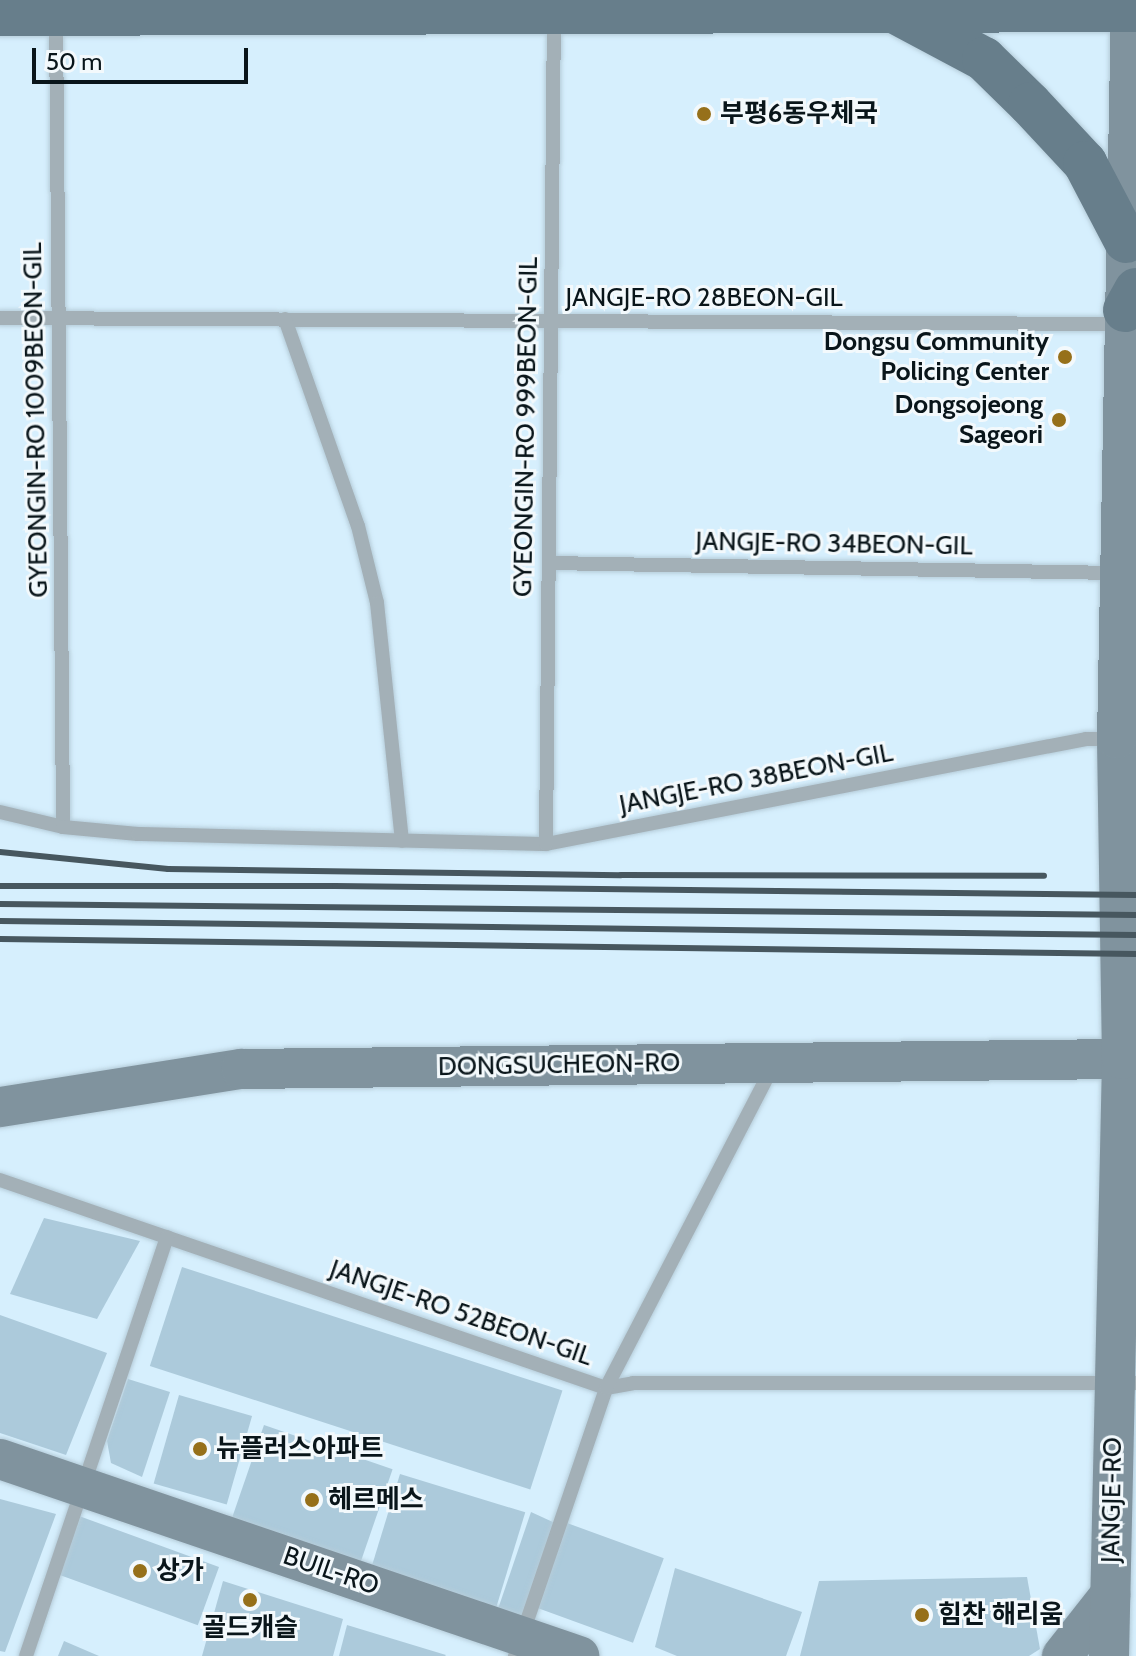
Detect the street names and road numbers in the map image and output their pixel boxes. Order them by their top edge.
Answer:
street label: GYEONGIN-RO 1009BEON-GIL [17,242,55,598]
street label: GYEONGIN-RO 999BEON-GIL [507,257,545,597]
street label: JANGJE-RO 28BEON-GIL [565,282,843,314]
street label: JANGJE-RO 34BEON-GIL [695,526,973,562]
street label: JANGJE-RO 38BEON-GIL [617,737,895,821]
street label: DONGSUCHEON-RO [438,1047,680,1083]
street label: JANGJE-RO 52BEON-GIL [326,1253,596,1373]
street label: JANGJE-RO [1095,1437,1129,1563]
street label: BUIL-RO [279,1540,383,1602]

